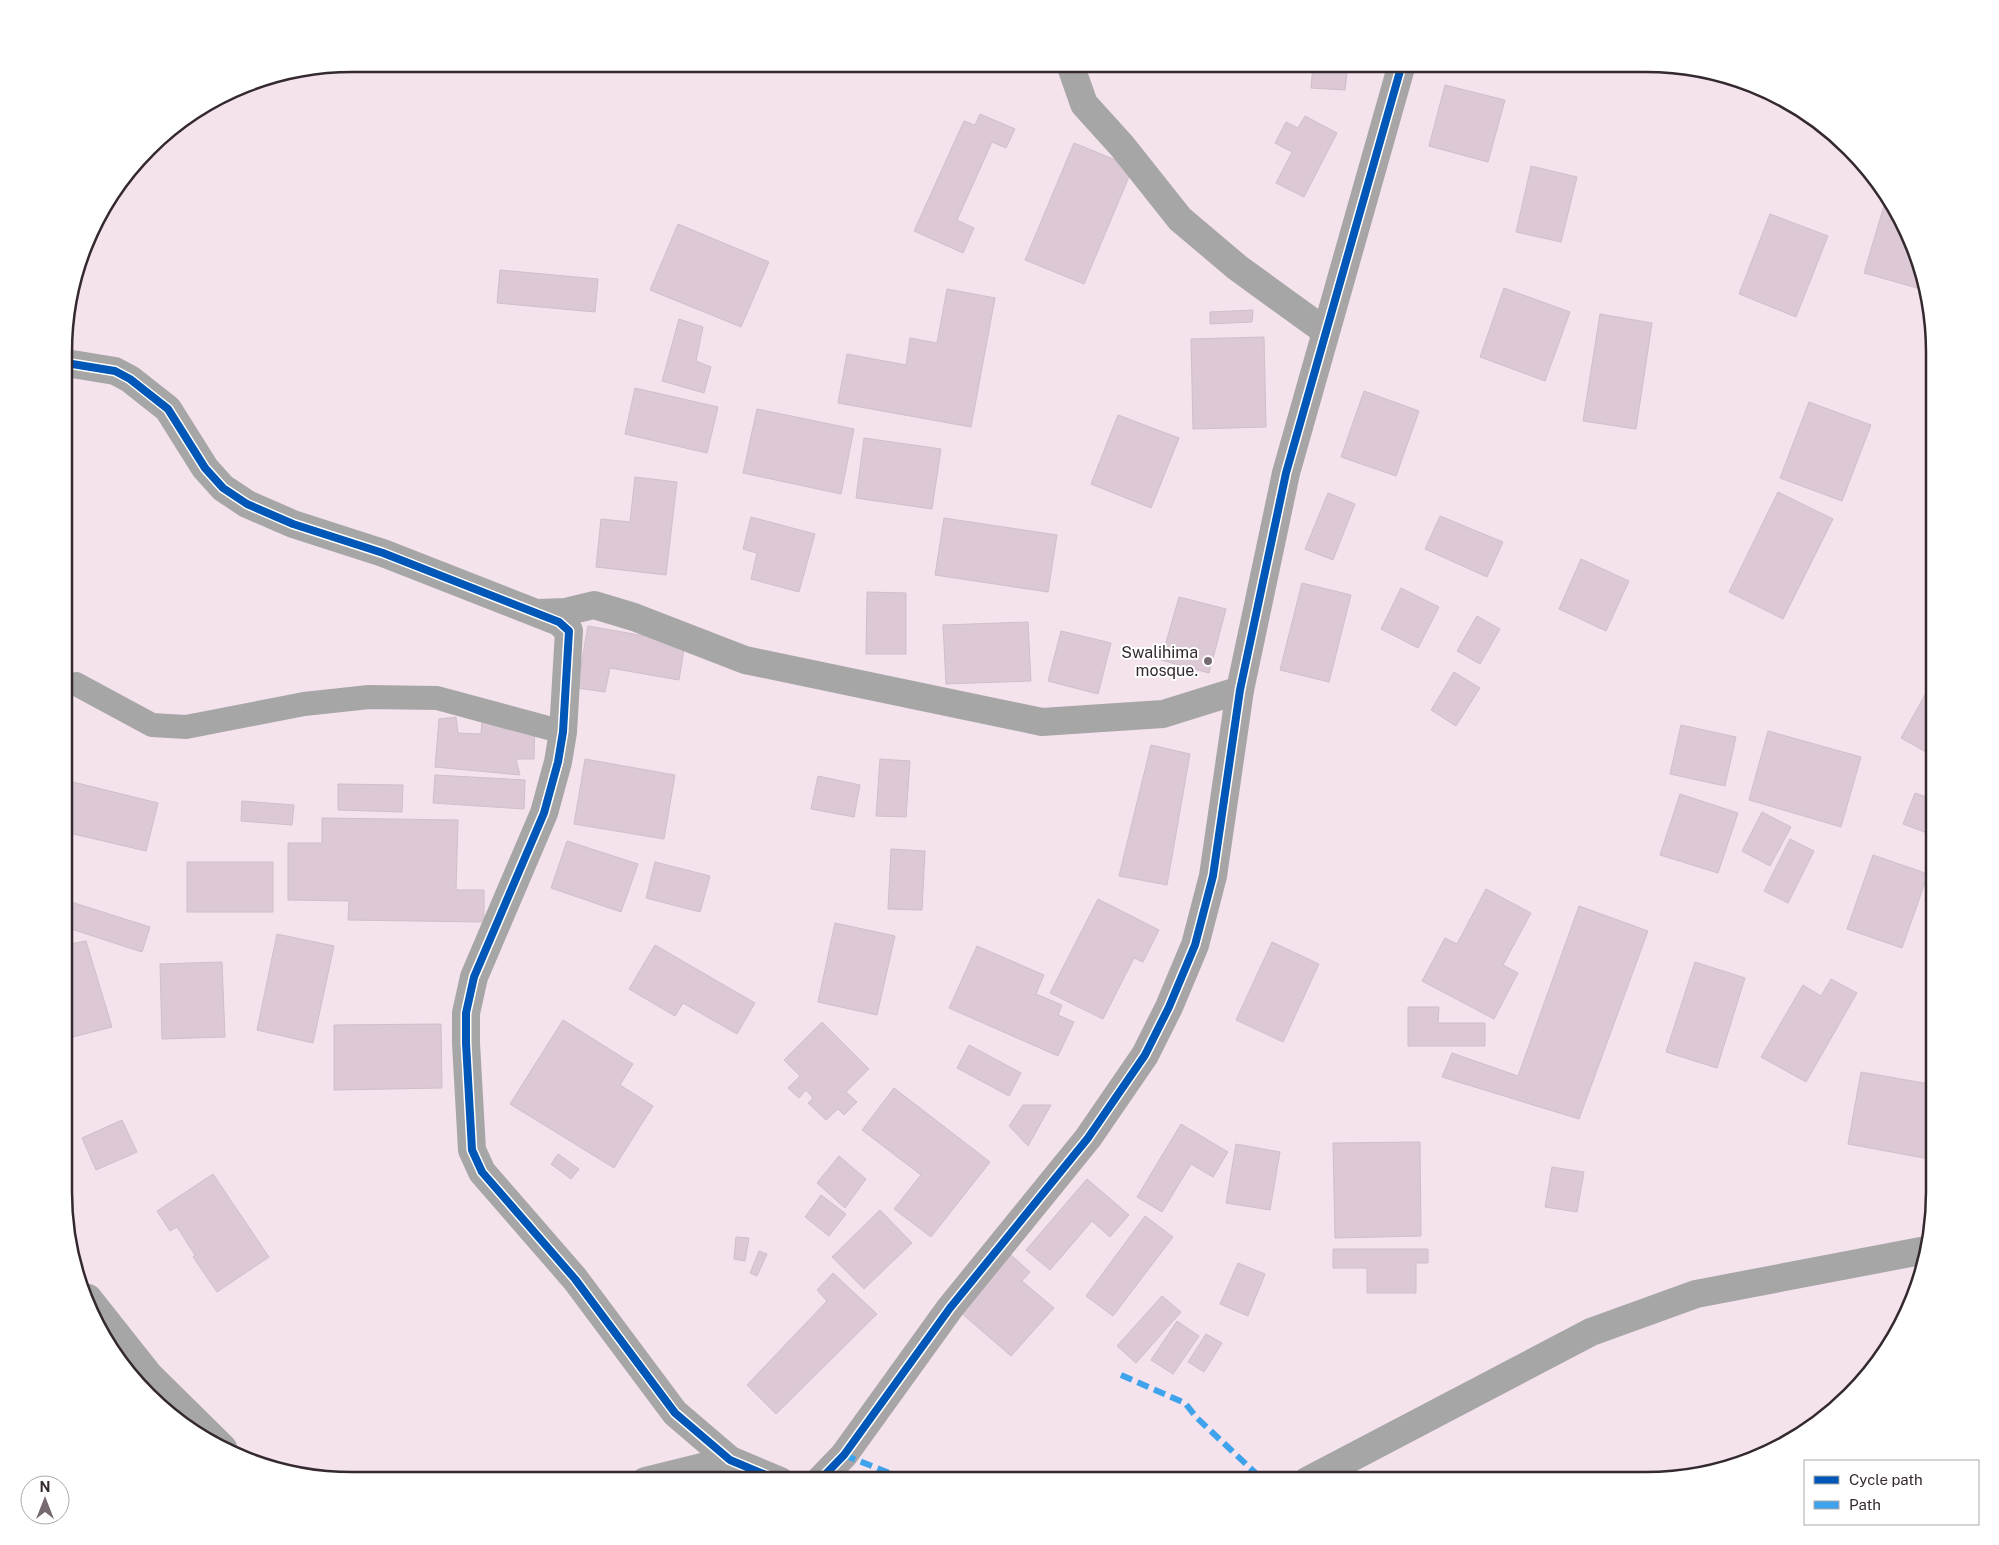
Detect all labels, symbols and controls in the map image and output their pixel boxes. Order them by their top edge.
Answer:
place label: Swalihima mosque. [1121,643,1198,680]
marker: Swalihima mosque. [1202,655,1214,667]
legend [1804,1460,1979,1525]
text: Cycle path [1849,1471,1923,1488]
north arrow [20,1475,70,1525]
text: N [40,1479,50,1495]
text: Path [1849,1496,1881,1513]

